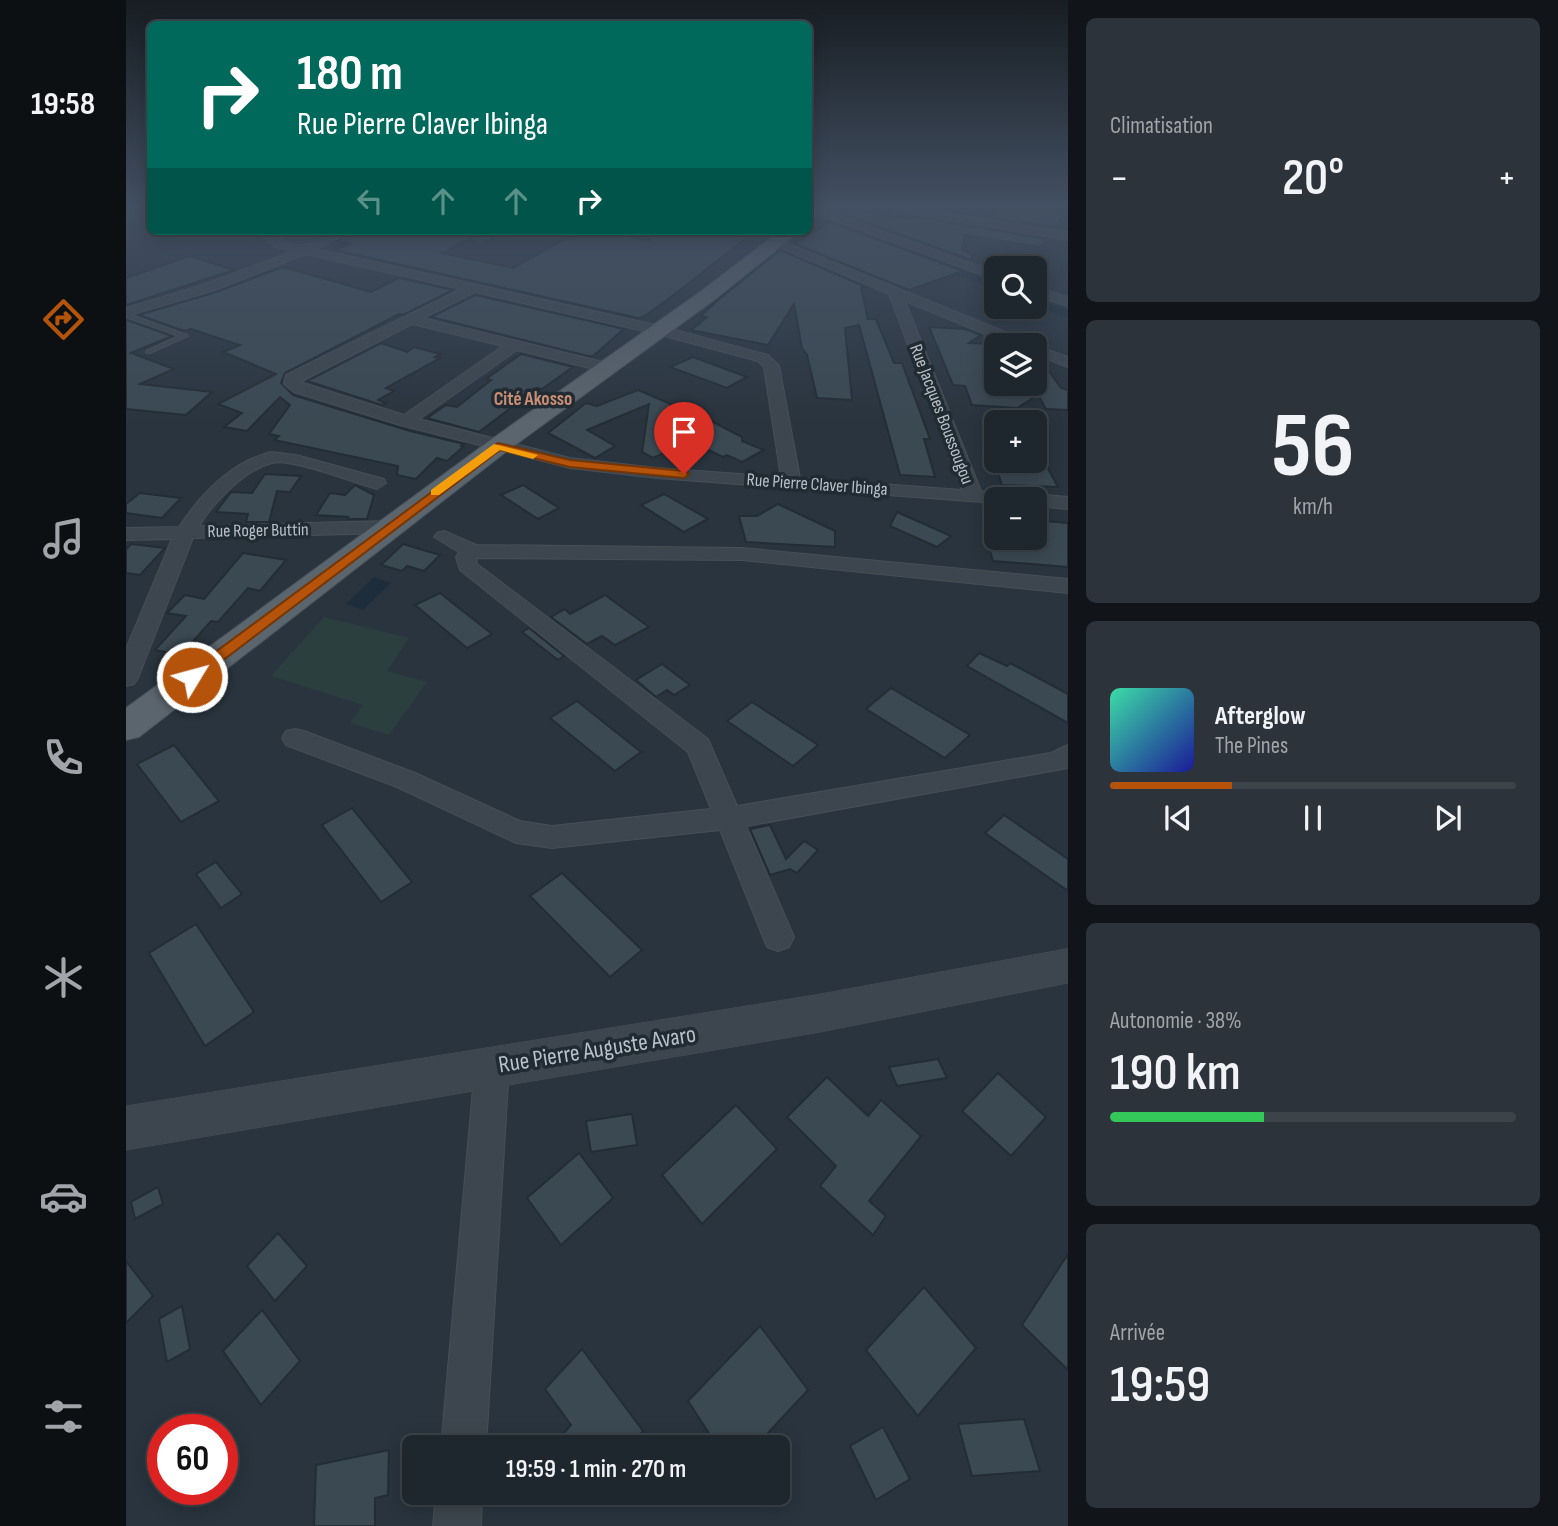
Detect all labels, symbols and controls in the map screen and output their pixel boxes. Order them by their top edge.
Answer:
text: 180 m [297,45,403,104]
icon: right [182,49,273,140]
text: 19:58 [31,85,95,124]
text: Rue Pierre Claver Ibinga [297,105,548,144]
text: Climatisation [1110,112,1213,140]
text: 20° [1282,147,1344,210]
text: − [1110,156,1129,201]
text: + [1497,156,1516,201]
icon: left [351,182,389,220]
icon: ahead [424,182,462,220]
icon: ahead [497,182,535,220]
icon: right [570,182,608,220]
map controls [984,256,1047,550]
button: search [984,256,1047,319]
icon: directions [39,295,88,344]
button: layers [984,333,1047,396]
street label: Rue Jacques Boussougou [905,341,978,487]
district label: Cité Akosso [494,388,572,411]
text: 56 [1272,393,1354,502]
pin [654,402,714,474]
button: + [984,410,1047,473]
icon: arrive [665,413,703,451]
street label: Rue Pierre Claver Ibinga [746,469,888,500]
button: − [984,487,1047,550]
text: km/h [1293,493,1333,521]
icon: music [39,514,88,563]
street label: Rue Roger Buttin [207,519,309,542]
position arrow [155,640,229,714]
text: Afterglow [1215,701,1306,732]
text: The Pines [1215,732,1288,760]
icon: phone [39,733,88,782]
icon: previous [1159,799,1197,837]
icon: pause [1294,799,1332,837]
icon: next [1429,799,1467,837]
icon: climate [39,953,88,1002]
text: Autonomie · 38% [1110,1007,1242,1035]
street label: Rue Pierre Auguste Avaro [496,1020,698,1079]
text: 190 km [1110,1042,1241,1105]
icon: car [39,1172,88,1221]
text: Arrivée [1110,1319,1165,1347]
text: 19:59 [1110,1354,1210,1417]
icon: filters [39,1392,88,1441]
speed limit sign: 60 [147,1414,238,1505]
text: 19:59 · 1 min · 270 m [506,1454,686,1485]

